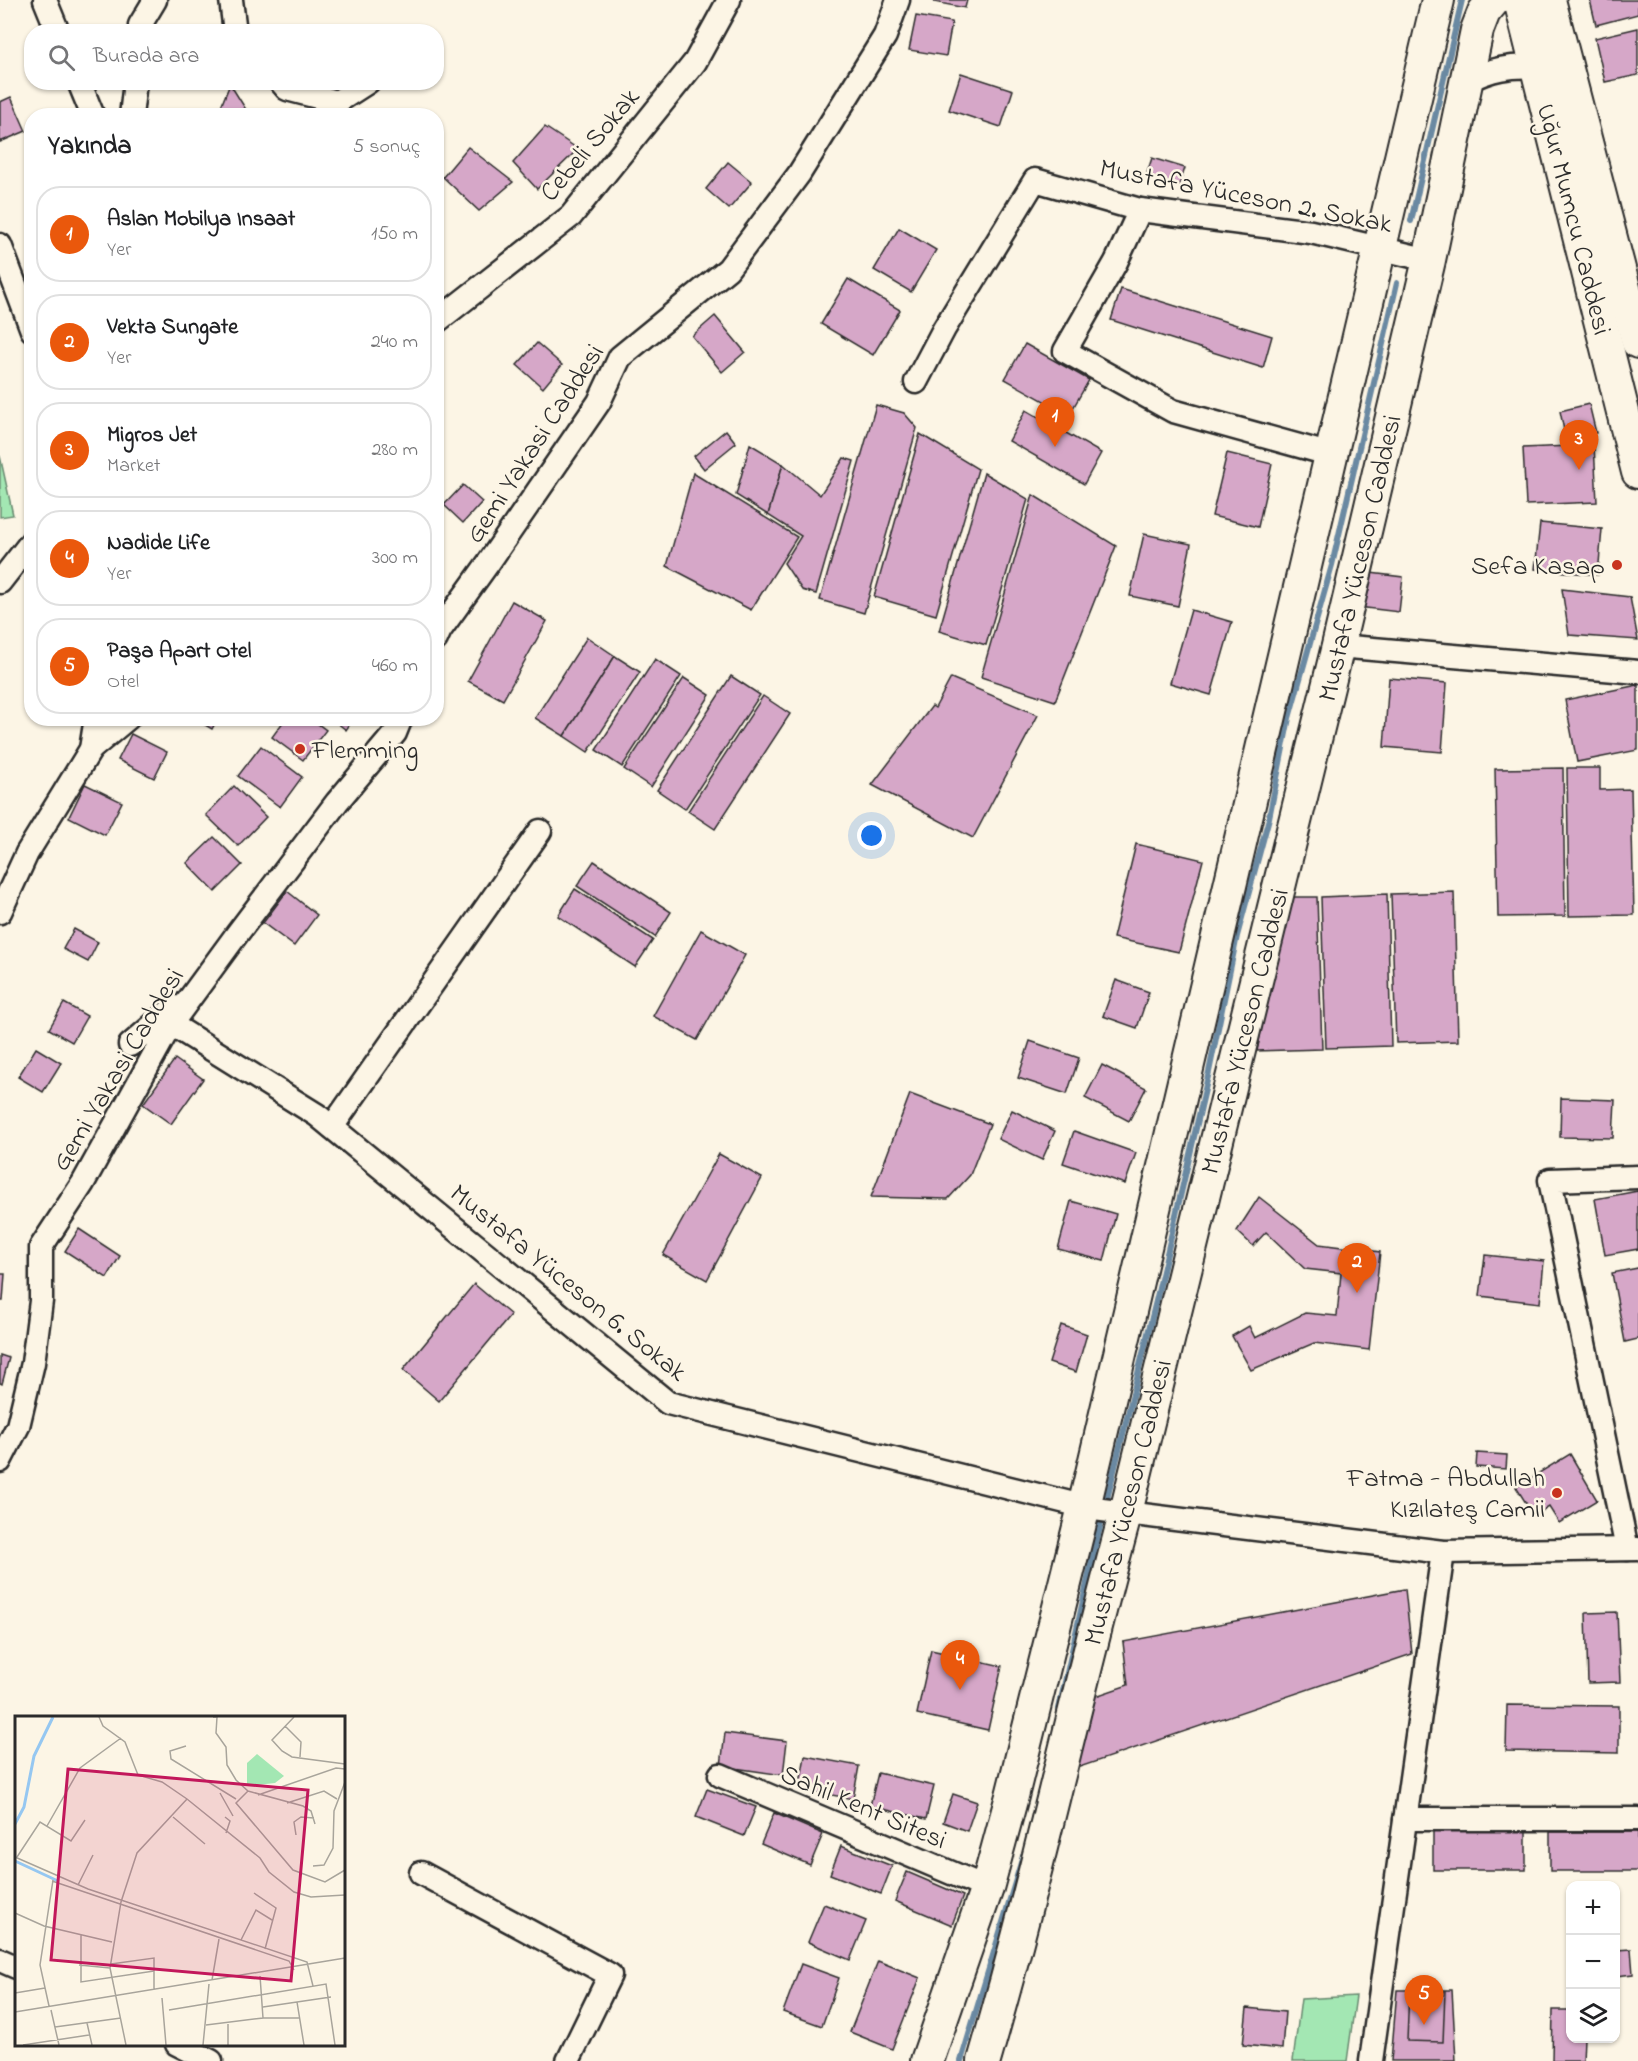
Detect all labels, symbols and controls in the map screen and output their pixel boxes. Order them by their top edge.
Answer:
search box [24,24,444,90]
icon: search [45,41,78,74]
text: Burada ara [93,41,199,73]
street label: Cebeli Sokak [532,80,650,211]
street label: Uğur Mumcu Caddesi [1525,100,1620,339]
text: Yakında [48,128,132,166]
text: 5 sonuç [353,133,420,162]
street label: Mustafa Yüceson 2. Sokak [1096,150,1395,245]
text: Aslan Mobilya Insaat [107,204,295,236]
text: 1 [66,220,73,249]
text: 150 m [371,220,418,249]
text: Yer [107,236,131,265]
text: Vekta Sungate [107,312,238,344]
text: 2 [65,328,74,357]
text: 240 m [371,328,418,357]
street label: Gemi Yakasi Caddesi [457,337,615,552]
text: Yer [107,344,131,373]
pin: 1 [1036,398,1074,447]
street label: Mustafa Yüceson Caddesi [1309,411,1413,706]
text: Migros Jet [107,420,197,452]
pin: 3 [1560,420,1598,470]
text: 3 [65,436,74,465]
text: 280 m [371,436,418,465]
text: Market [107,452,161,481]
text: Nadide Life [107,528,210,560]
text: 4 [65,544,74,573]
text: 300 m [372,544,418,573]
place label: Sefa Kasap [1471,548,1605,587]
marker: Sefa Kasap [1610,558,1624,572]
text: Yer [107,560,131,589]
text: Paşa Apart Otel [107,636,251,668]
text: 5 [64,652,75,681]
text: 460 m [372,652,418,681]
text: Otel [107,668,139,697]
place label: Flemming [311,732,418,771]
marker: Flemming [293,742,307,756]
your location [857,821,886,850]
street label: Mustafa Yüceson Caddesi [1192,885,1301,1179]
street label: Gemi Yakasi Caddesi [43,961,195,1179]
street label: Mustafa Yüceson 6. Sokak [440,1176,695,1392]
pin: 2 [1338,1244,1376,1293]
street label: Mustafa Yüceson Caddesi [1075,1356,1184,1650]
place label: Fatma - Abdullah Kızılateş Camii [1346,1460,1545,1530]
marker: Fatma - Abdullah Kızılateş Camii [1550,1486,1564,1500]
pin: 4 [940,1640,980,1690]
inset map [15,1716,345,2046]
street label: Sahil Kent Sitesi [774,1756,952,1861]
map controls [1566,1881,1620,2043]
button: + [1566,1881,1620,1935]
button: − [1566,1935,1620,1989]
pin: 5 [1404,1976,1444,2025]
button: layers [1566,1989,1620,2043]

